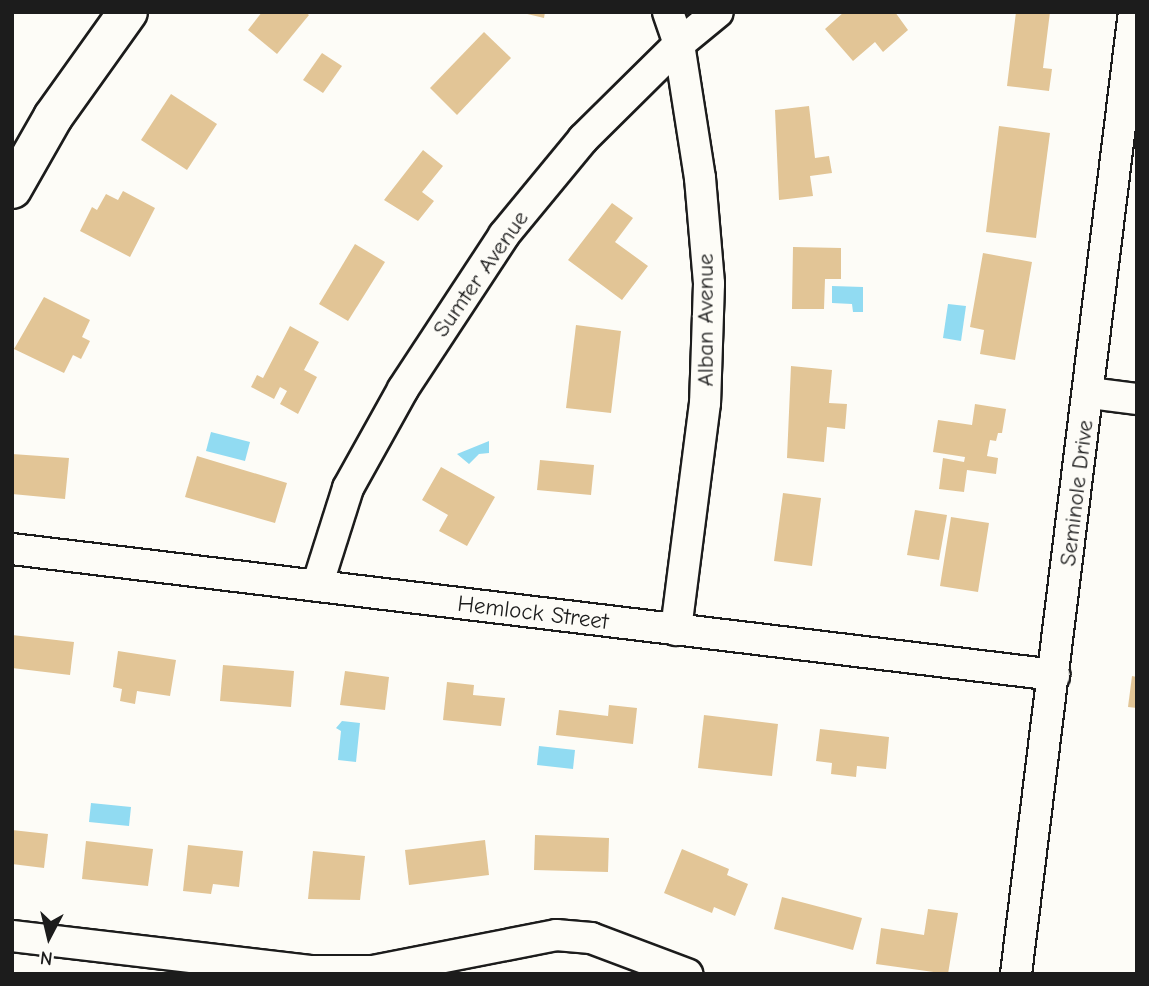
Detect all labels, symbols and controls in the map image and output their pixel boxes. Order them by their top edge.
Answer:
street label: Sumter Avenue [427,206,535,342]
street label: Alban Avenue [692,253,720,387]
street label: Seminole Drive [1054,418,1100,568]
street label: Hemlock Street [456,590,610,636]
north arrow [14,902,84,972]
text: N [39,946,54,970]

